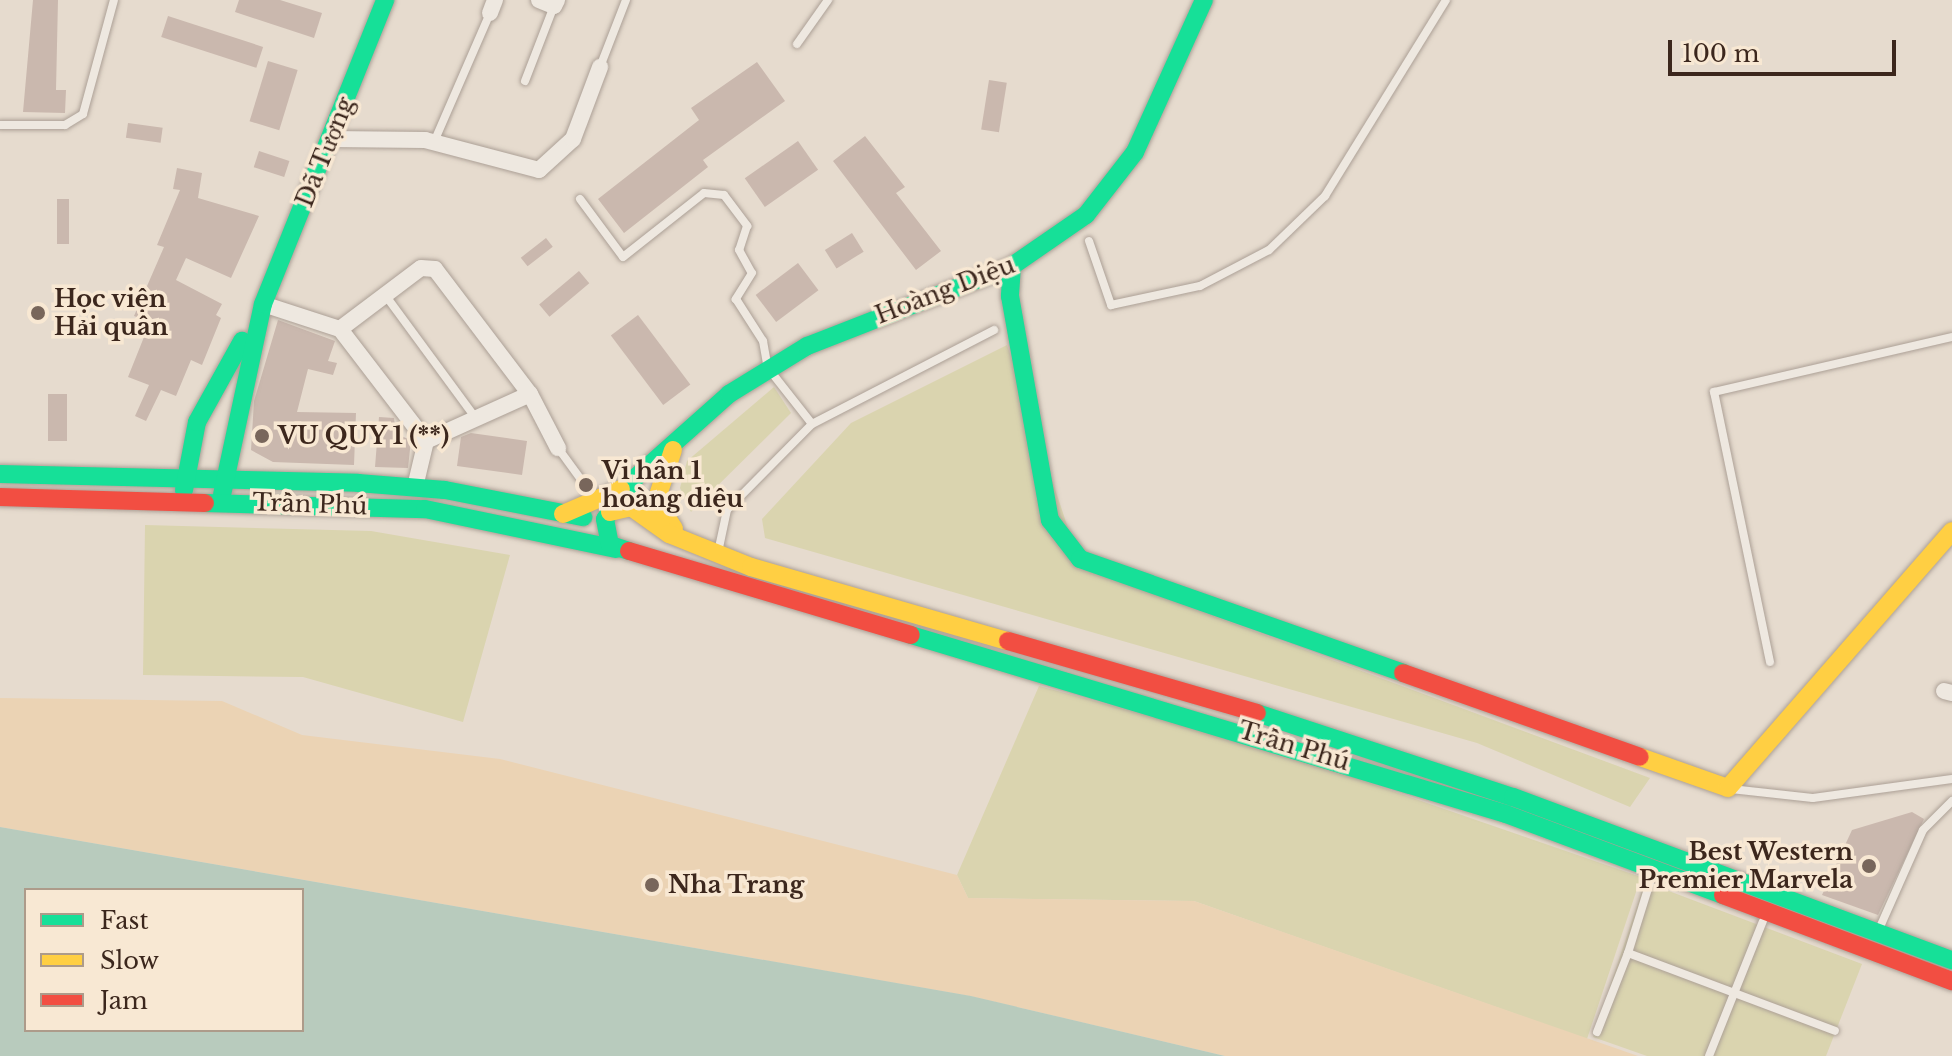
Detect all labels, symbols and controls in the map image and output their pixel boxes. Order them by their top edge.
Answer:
scale bar [1672,24,1900,74]
text: 100 m [1682,39,1760,68]
street label: Dã Tượng [290,92,360,212]
street label: Hoàng Diệu [871,250,1019,330]
place label: Học viện Hải quân [54,285,168,341]
marker: Học viện Hải quân [29,304,47,322]
place label: VU QUY 1 (**) [278,422,450,450]
marker: VU QUY 1 (**) [253,427,271,445]
place label: Vi hân 1 hoàng diệu [602,457,744,513]
marker: Vi hân 1 hoàng diệu [577,476,595,494]
street label: Trần Phú [252,488,368,520]
street label: Trần Phú [1235,715,1353,777]
place label: Best Western Premier Marvela [1638,838,1853,894]
marker: Best Western Premier Marvela [1860,857,1878,875]
place label: Nha Trang [668,871,805,899]
marker: Nha Trang [643,876,661,894]
legend [24,888,304,1032]
text: Fast [100,906,148,935]
text: Slow [100,946,159,975]
text: Jam [100,986,148,1015]

